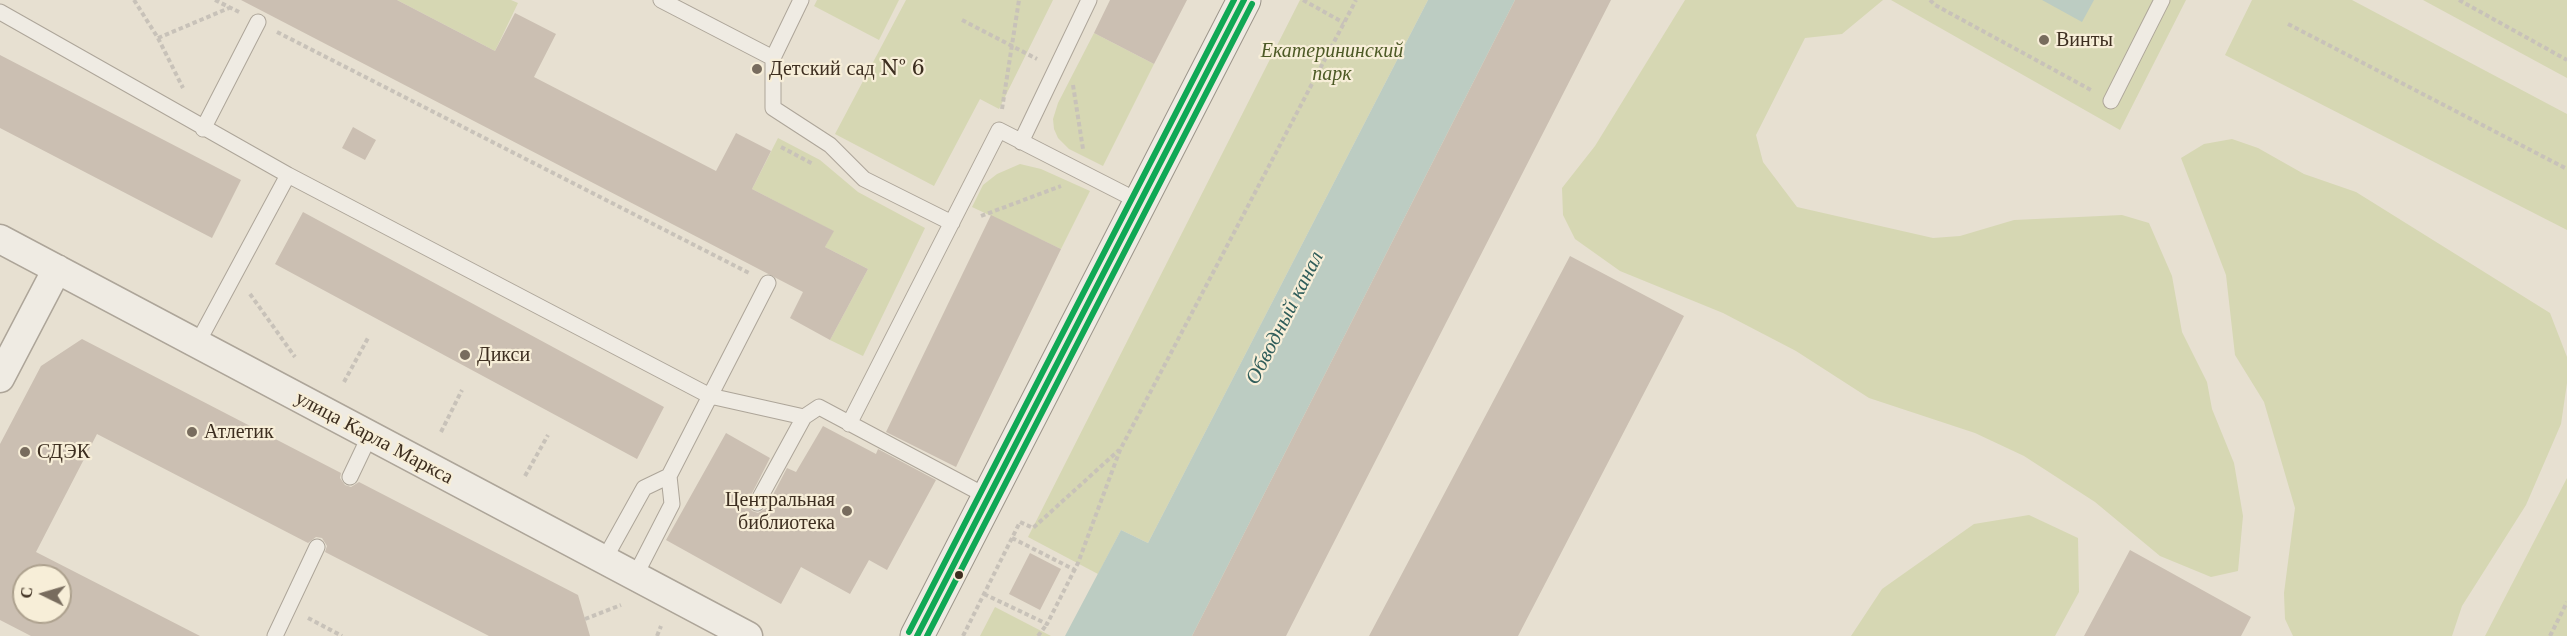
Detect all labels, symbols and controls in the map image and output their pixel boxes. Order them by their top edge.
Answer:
place label: Винты [2056,28,2113,52]
marker: Винты [2037,33,2051,47]
park label: Екатерининский парк [1261,39,1403,86]
place label: Детский сад № 6 [769,57,925,81]
marker: Детский сад № 6 [750,62,764,76]
water label: Обводный канал [1241,247,1329,389]
place label: Дикси [477,343,530,367]
marker: Дикси [458,348,472,362]
street label: улица Карла Маркса [291,386,457,490]
place label: Атлетик [204,420,274,444]
marker: Атлетик [185,425,199,439]
place label: СДЭК [37,440,90,464]
marker: СДЭК [18,445,32,459]
place label: Центральная библиотека [725,488,835,535]
marker: Центральная библиотека [840,504,854,518]
north arrow [12,564,72,624]
unlabelled marker [953,569,965,581]
text: С [16,586,37,599]

